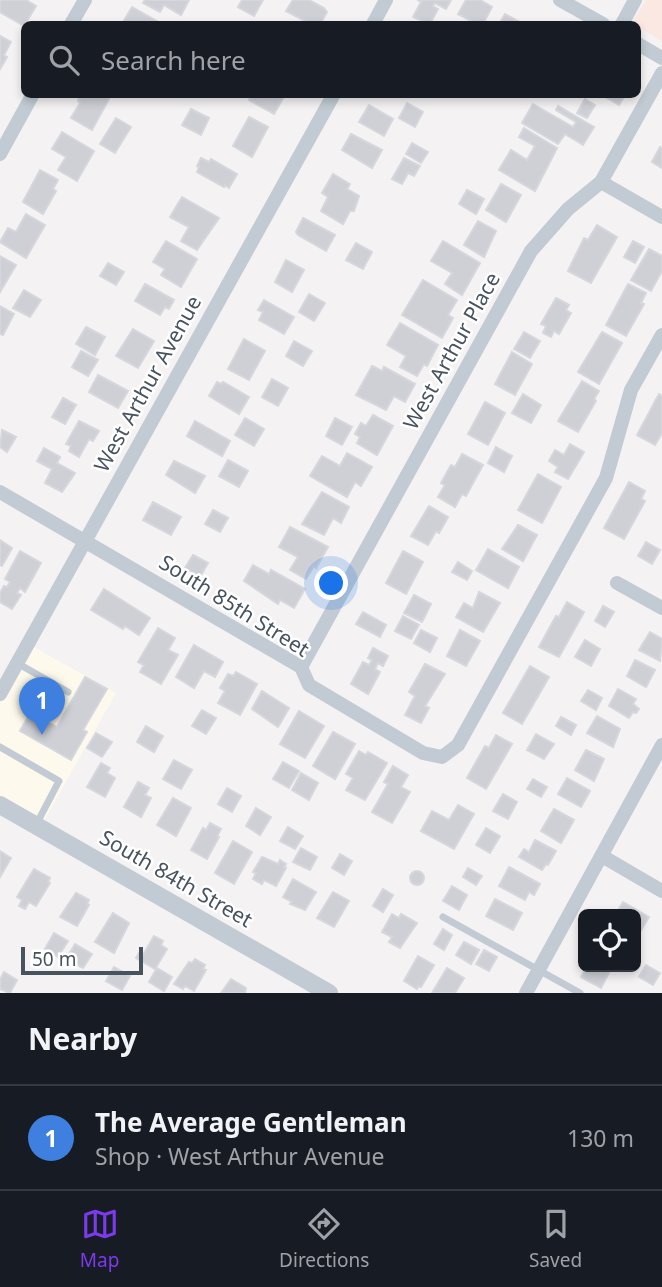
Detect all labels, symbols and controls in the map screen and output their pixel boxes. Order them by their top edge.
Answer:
search box [21,21,641,98]
icon: search [45,41,83,79]
text: Search here [101,42,246,78]
street label: West Arthur Place [396,267,506,434]
street label: West Arthur Avenue [87,290,207,477]
street label: South 85th Street [154,548,315,663]
your location [314,566,348,600]
pin: 1 [19,677,65,735]
street label: South 84th Street [95,823,258,933]
map controls [578,909,641,972]
button: locate [578,909,641,972]
scale bar [21,944,144,976]
text: 50 m [32,946,76,972]
text: Nearby [28,1018,137,1059]
text: The Average Gentleman [95,1104,407,1140]
text: 1 [44,1122,58,1154]
text: 130 m [567,1122,634,1154]
text: Shop · West Arthur Avenue [95,1140,384,1172]
tab: Map [80,1205,119,1273]
tab: Directions [279,1205,369,1273]
tab: Saved [529,1205,582,1273]

